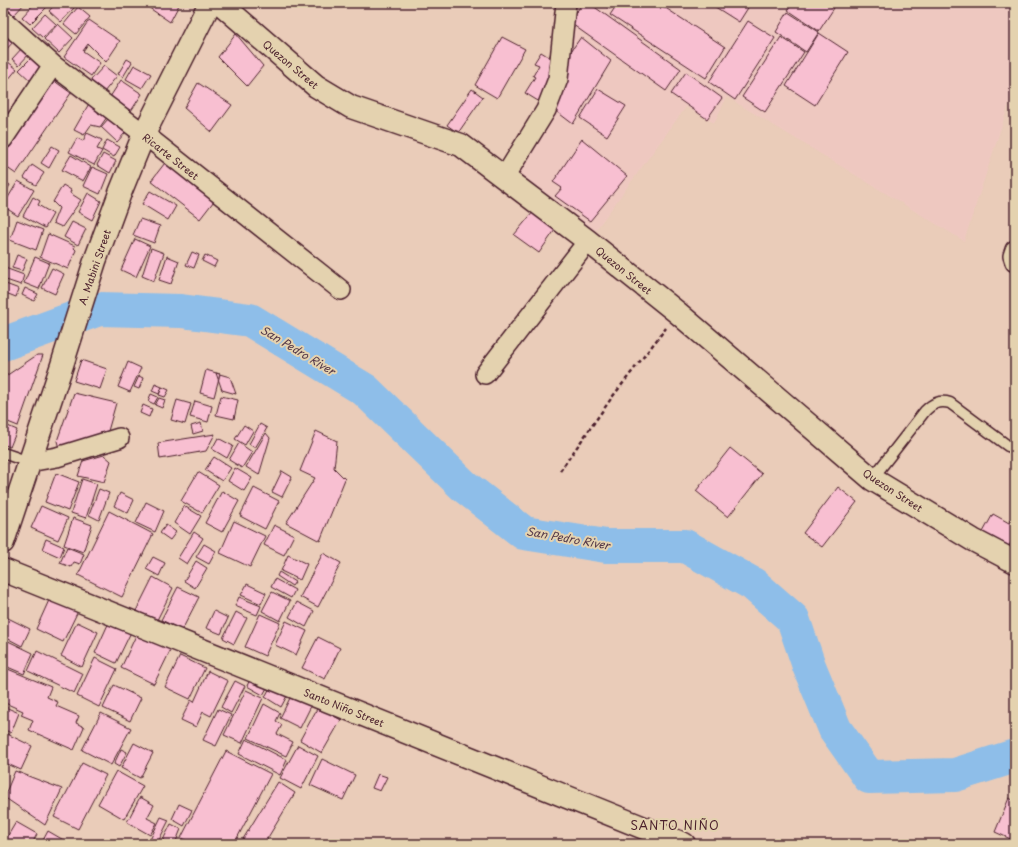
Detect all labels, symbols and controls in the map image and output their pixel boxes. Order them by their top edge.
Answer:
street label: Quezon Street [260,36,322,92]
street label: Ricarte Street [140,129,202,183]
street label: A. Mabini Street [74,227,114,307]
street label: Quezon Street [593,243,655,297]
water label: San Pedro River [258,321,340,380]
street label: Quezon Street [860,465,926,515]
water label: San Pedro River [525,522,613,554]
street label: Santo Niño Street [302,684,386,730]
district label: SANTO NIÑO [630,816,720,834]

